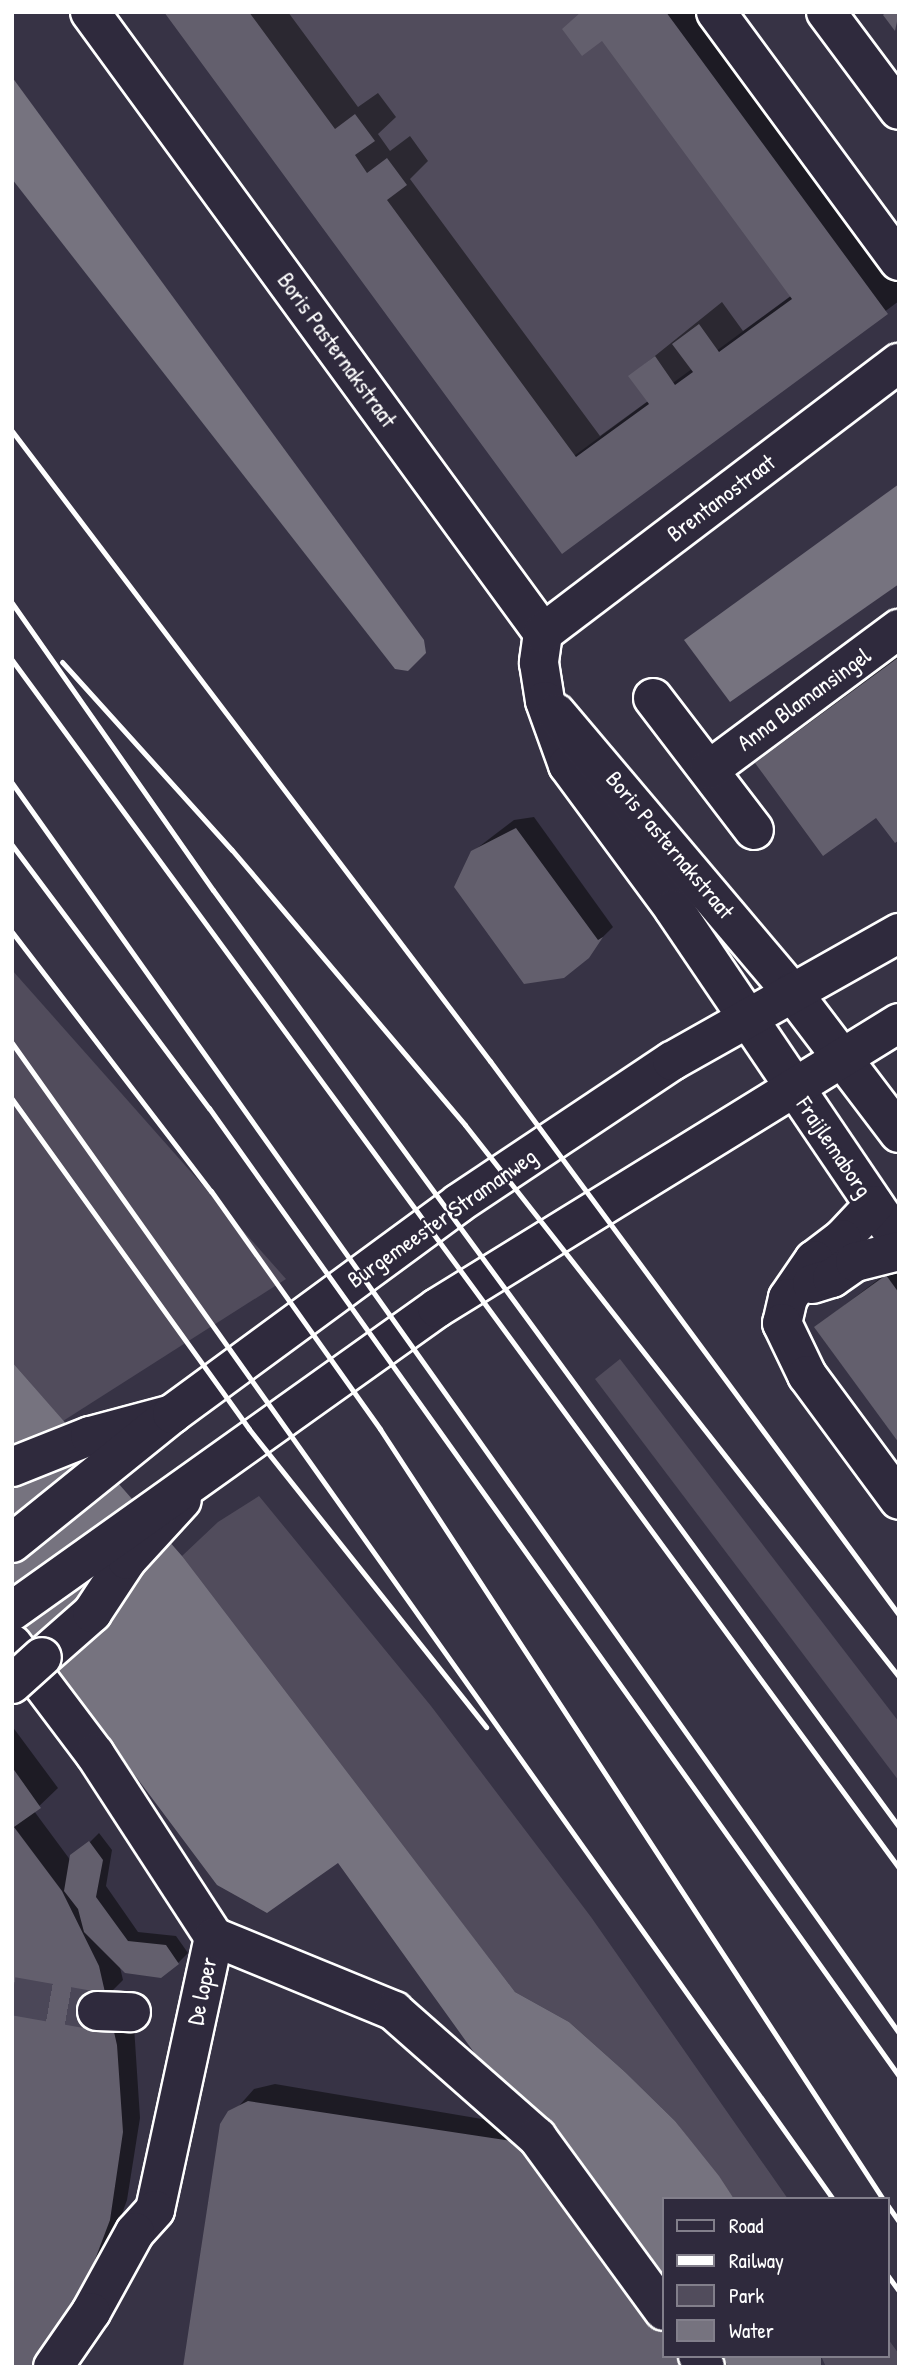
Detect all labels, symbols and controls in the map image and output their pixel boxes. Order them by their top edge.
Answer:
street label: Boris Pasternakstraat [272,267,402,433]
street label: Brentanostraat [661,448,781,548]
street label: Anna Blamansingel [732,641,876,757]
street label: Boris Pasternakstraat [600,765,740,925]
street label: Fraijlemaborg [790,1092,878,1202]
street label: Burgemeester Stramanweg [342,1142,542,1294]
street label: De loper [181,1955,223,2027]
legend [662,2197,890,2358]
text: Road [729,2211,763,2240]
text: Railway [729,2246,784,2275]
text: Park [729,2281,764,2310]
text: Water [729,2316,774,2345]

